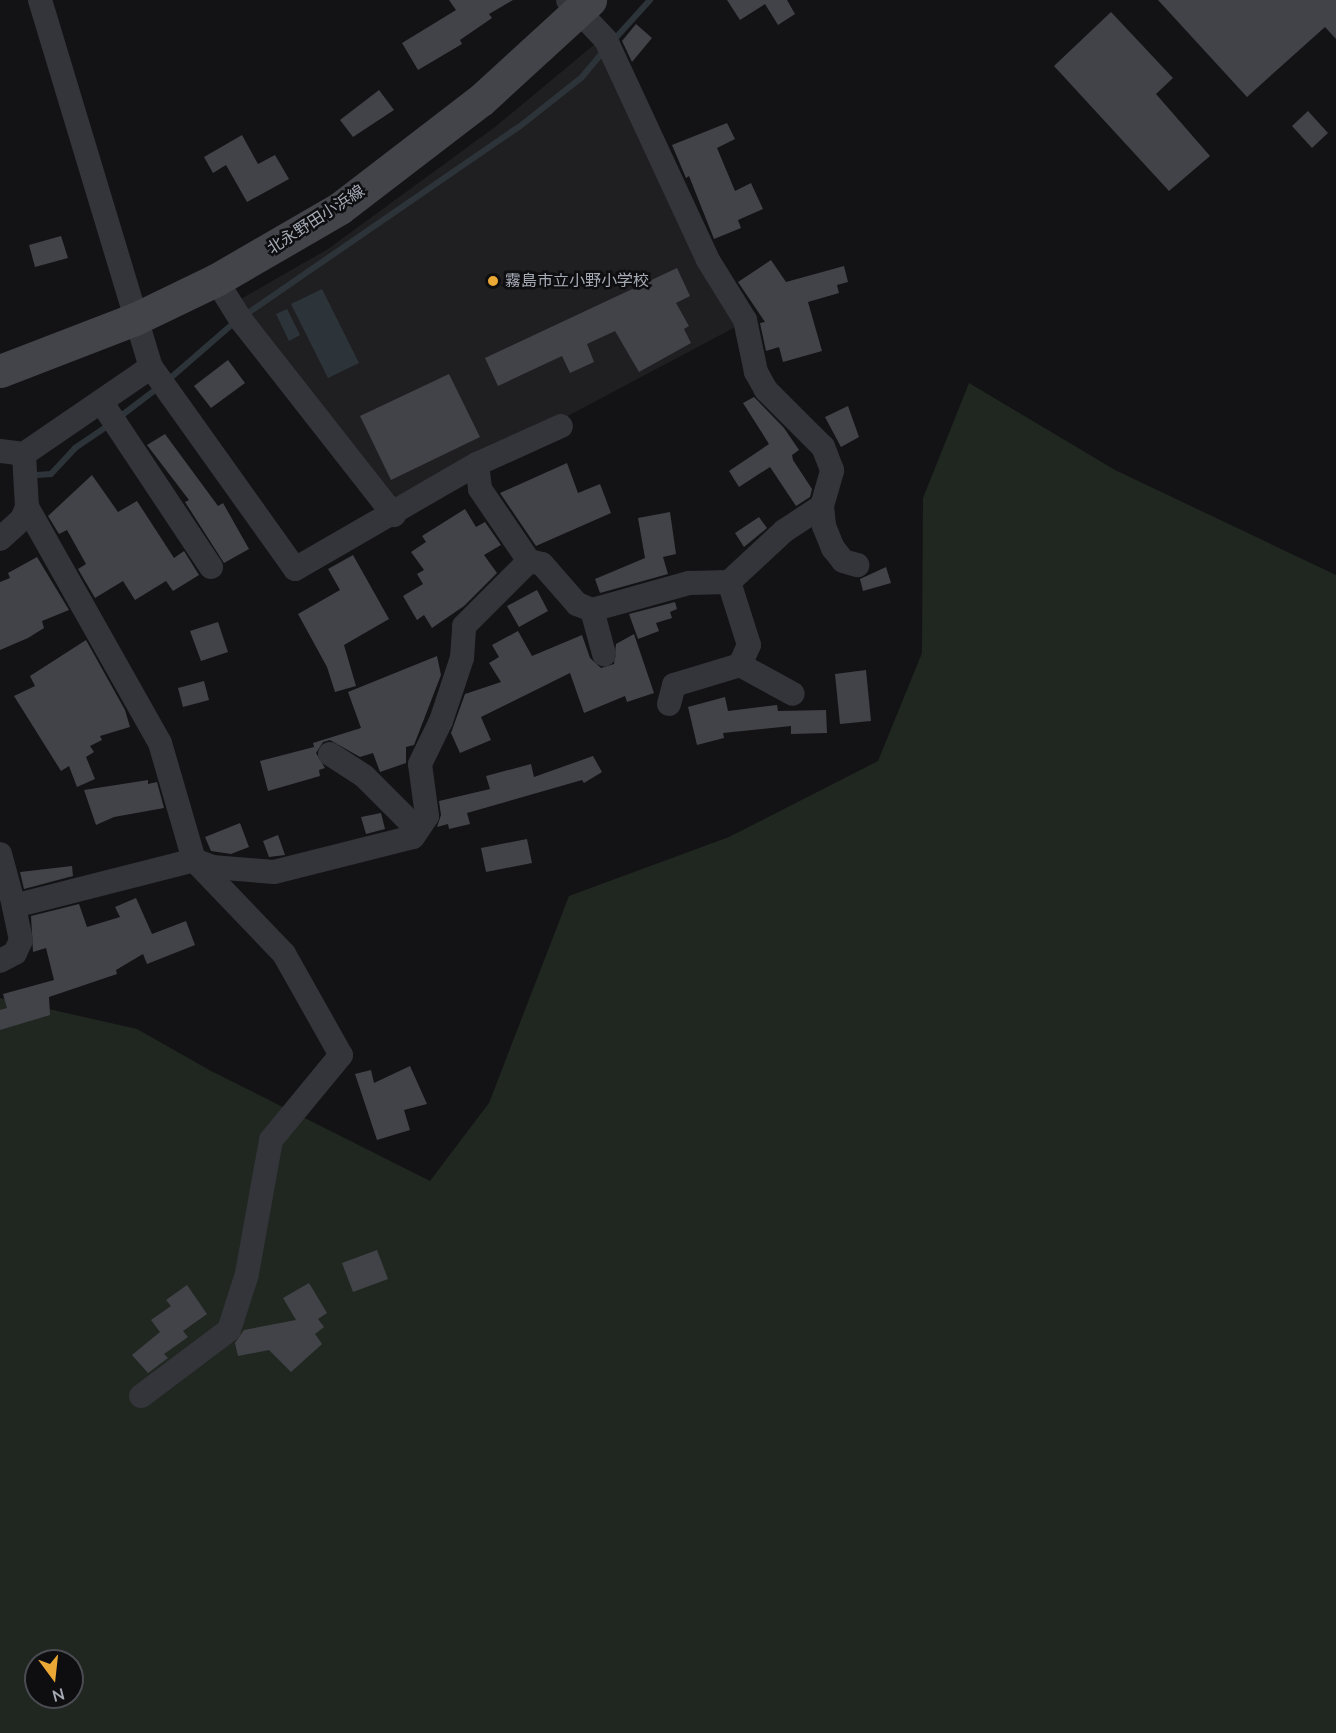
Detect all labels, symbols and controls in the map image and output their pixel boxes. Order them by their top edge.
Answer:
street label: 北永野田小浜線 [264,181,368,259]
place label: 霧島市立小野小学校 [505,271,649,291]
marker: 霧島市立小野小学校 [486,274,500,288]
north arrow [24,1649,84,1709]
text: N [50,1682,67,1707]

